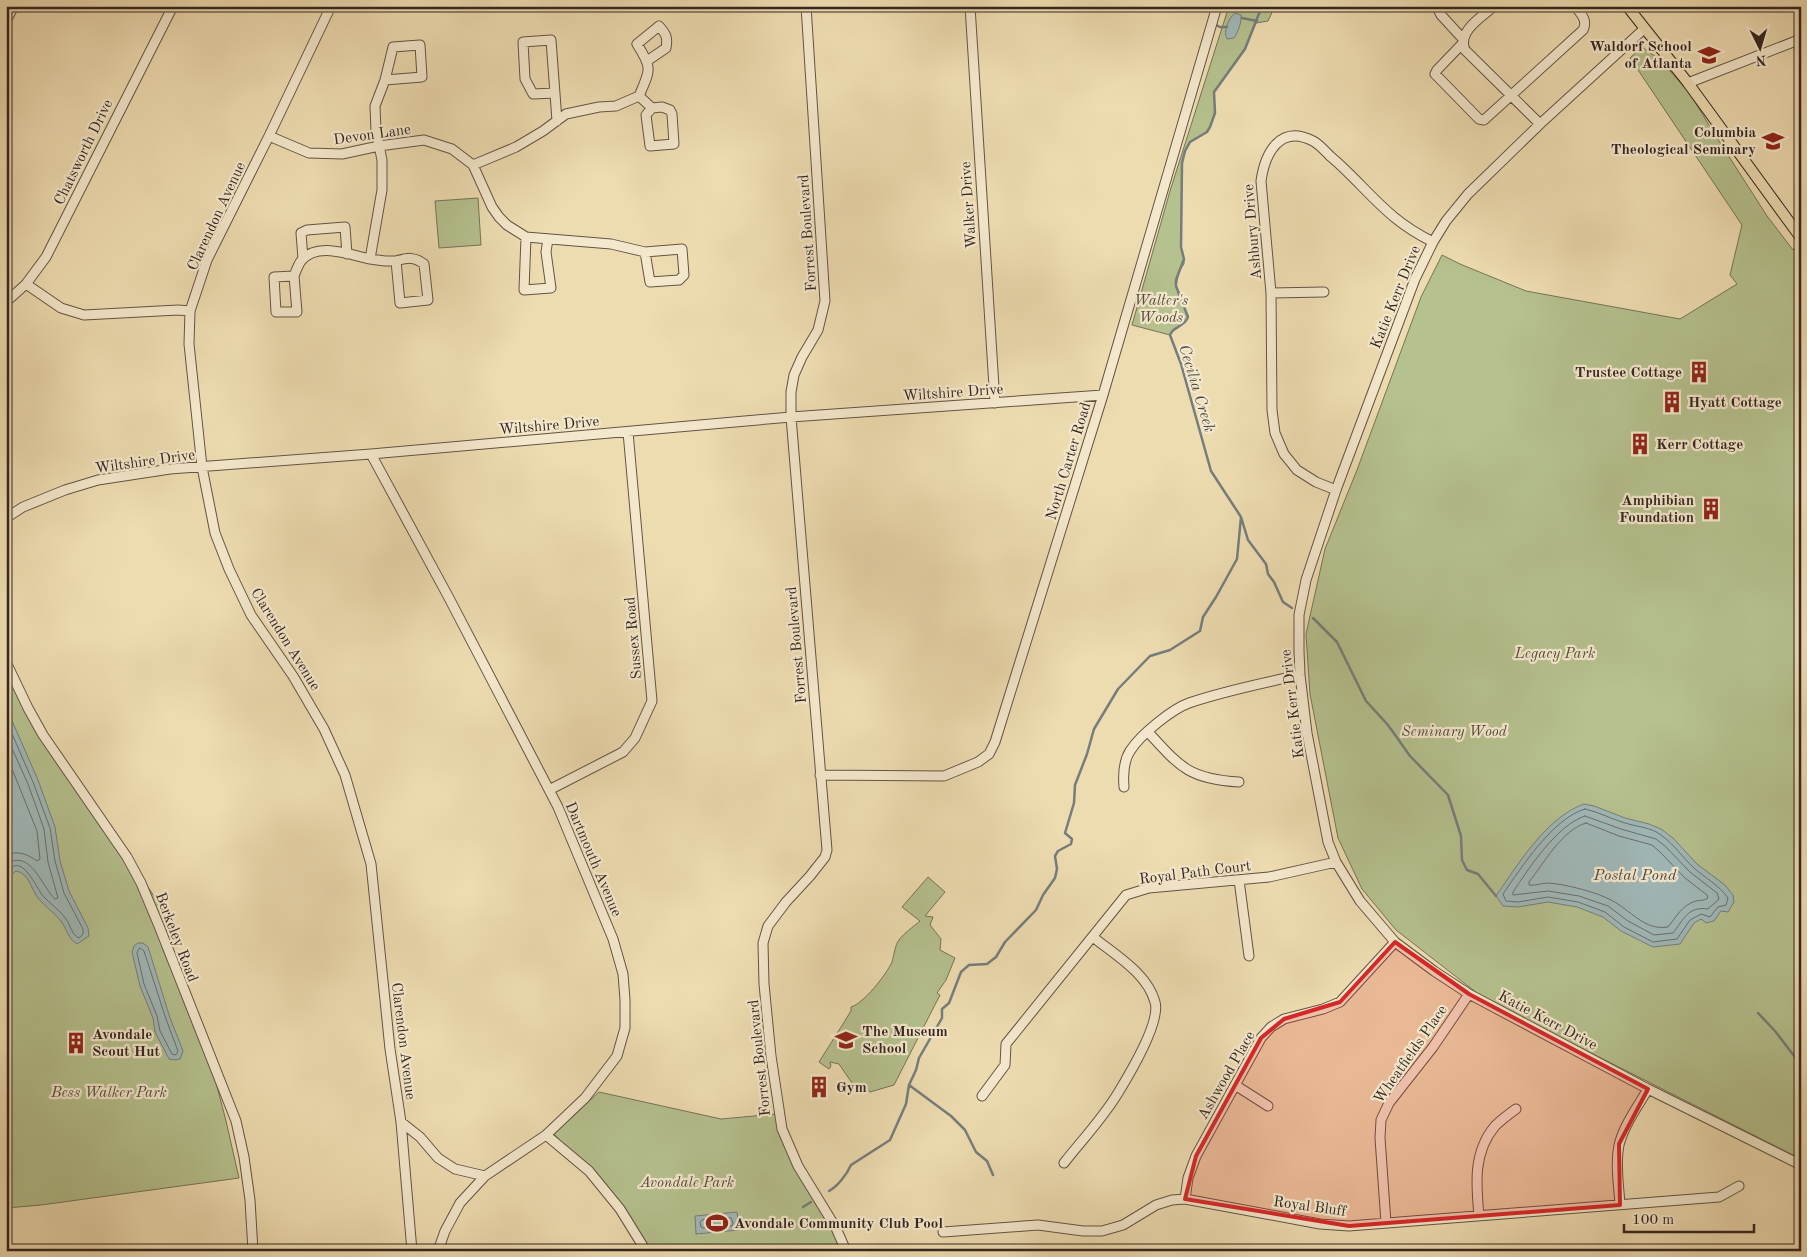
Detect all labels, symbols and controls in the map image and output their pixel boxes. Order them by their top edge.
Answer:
north arrow [1734,22,1784,72]
place label: Waldorf School of Atlanta [1589,40,1692,72]
school or university icon: Waldorf School of Atlanta [1696,42,1722,68]
text: N [1755,53,1767,67]
street label: Chatsworth Drive [52,97,116,208]
street label: Devon Lane [333,123,412,148]
place label: Columbia Theological Seminary [1611,126,1756,158]
school or university icon: Columbia Theological Seminary [1760,128,1786,154]
street label: Clarendon Avenue [186,160,249,273]
street label: Walker Drive [959,161,980,249]
street label: Forrest Boulevard [797,174,820,292]
street label: Ashbury Drive [1242,183,1265,280]
street label: Katie Kerr Drive [1369,244,1424,351]
park label: Walter's Woods [1134,294,1188,326]
water label: Cecilia Creek [1175,343,1217,435]
building icon: Trustee Cottage [1686,359,1712,385]
place label: Trustee Cottage [1575,366,1682,381]
street label: Wiltshire Drive [902,382,1004,404]
building icon: Hyatt Cottage [1659,389,1685,415]
place label: Hyatt Cottage [1688,396,1782,411]
street label: North Carter Road [1044,401,1095,522]
street label: Wiltshire Drive [498,415,600,438]
building icon: Kerr Cottage [1627,431,1653,457]
place label: Kerr Cottage [1656,438,1743,453]
street label: Wiltshire Drive [94,448,196,477]
place label: Amphibian Foundation [1619,494,1694,526]
building icon: Amphibian Foundation [1698,496,1724,522]
street label: Clarendon Avenue [247,586,322,694]
street label: Forrest Boulevard [785,586,810,704]
street label: Sussex Road [623,596,646,680]
park label: Legacy Park [1514,647,1595,662]
street label: Katie Kerr Drive [1279,648,1308,759]
park label: Seminary Wood [1401,725,1508,740]
street label: Dartmouth Avenue [562,800,624,919]
street label: Royal Path Court [1138,859,1252,888]
water label: Postal Pond [1593,868,1677,884]
street label: Berkeley Road [152,891,200,985]
street label: Clarendon Avenue [388,982,417,1101]
street label: Katie Kerr Drive [1495,989,1599,1054]
street label: Forrest Boulevard [747,999,774,1117]
street label: Wheatfields Place [1372,1003,1451,1107]
place label: The Museum School [862,1025,948,1057]
school or university icon: The Museum School [833,1027,859,1053]
place label: Avondale Scout Hut [92,1028,160,1060]
street label: Ashwood Place [1196,1029,1259,1122]
building icon: Avondale Scout Hut [63,1030,89,1056]
building icon: Gym [806,1074,832,1100]
place label: Gym [836,1081,867,1096]
park label: Bess Walker Park [50,1086,167,1101]
park label: Avondale Park [639,1176,734,1191]
street label: Royal Bluff [1272,1195,1348,1220]
scale bar [1624,1202,1754,1234]
sports icon: Avondale Community Club Pool [704,1210,730,1236]
text: 100 m [1632,1213,1674,1228]
place label: Avondale Community Club Pool [734,1217,943,1232]

